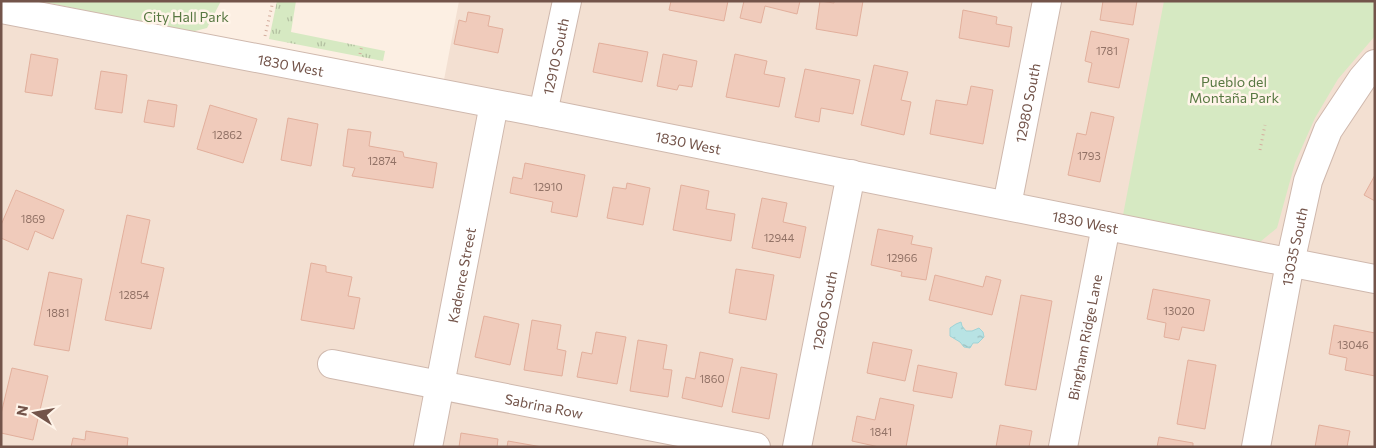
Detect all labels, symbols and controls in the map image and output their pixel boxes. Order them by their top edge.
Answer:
park label: City Hall Park [143,8,229,25]
street label: 12910 South [539,16,572,96]
house number: 1781 [1096,44,1118,57]
street label: 1830 West [256,50,326,79]
street label: 12980 South [1011,62,1043,144]
park label: Pueblo del Montaña Park [1189,73,1279,106]
street label: 1830 West [654,127,723,157]
house number: 12862 [212,128,242,141]
house number: 1793 [1077,149,1101,162]
house number: 12874 [367,154,397,167]
house number: 12910 [533,180,563,193]
street label: 13035 South [1277,206,1311,287]
street label: 1830 West [1051,207,1120,237]
house number: 1869 [21,212,46,225]
street label: Kadence Street [444,226,479,324]
house number: 12944 [764,231,795,244]
house number: 12966 [887,251,918,264]
street label: 12960 South [808,269,840,352]
street label: Bingham Ridge Lane [1064,273,1105,401]
house number: 12854 [119,288,150,301]
house number: 13020 [1163,304,1195,317]
house number: 1881 [47,306,69,319]
house number: 13046 [1337,338,1369,351]
house number: 1860 [699,372,725,385]
north arrow [10,388,60,438]
street label: Sabrina Row [503,390,585,421]
text: N [12,404,31,417]
house number: 1841 [870,425,892,438]

